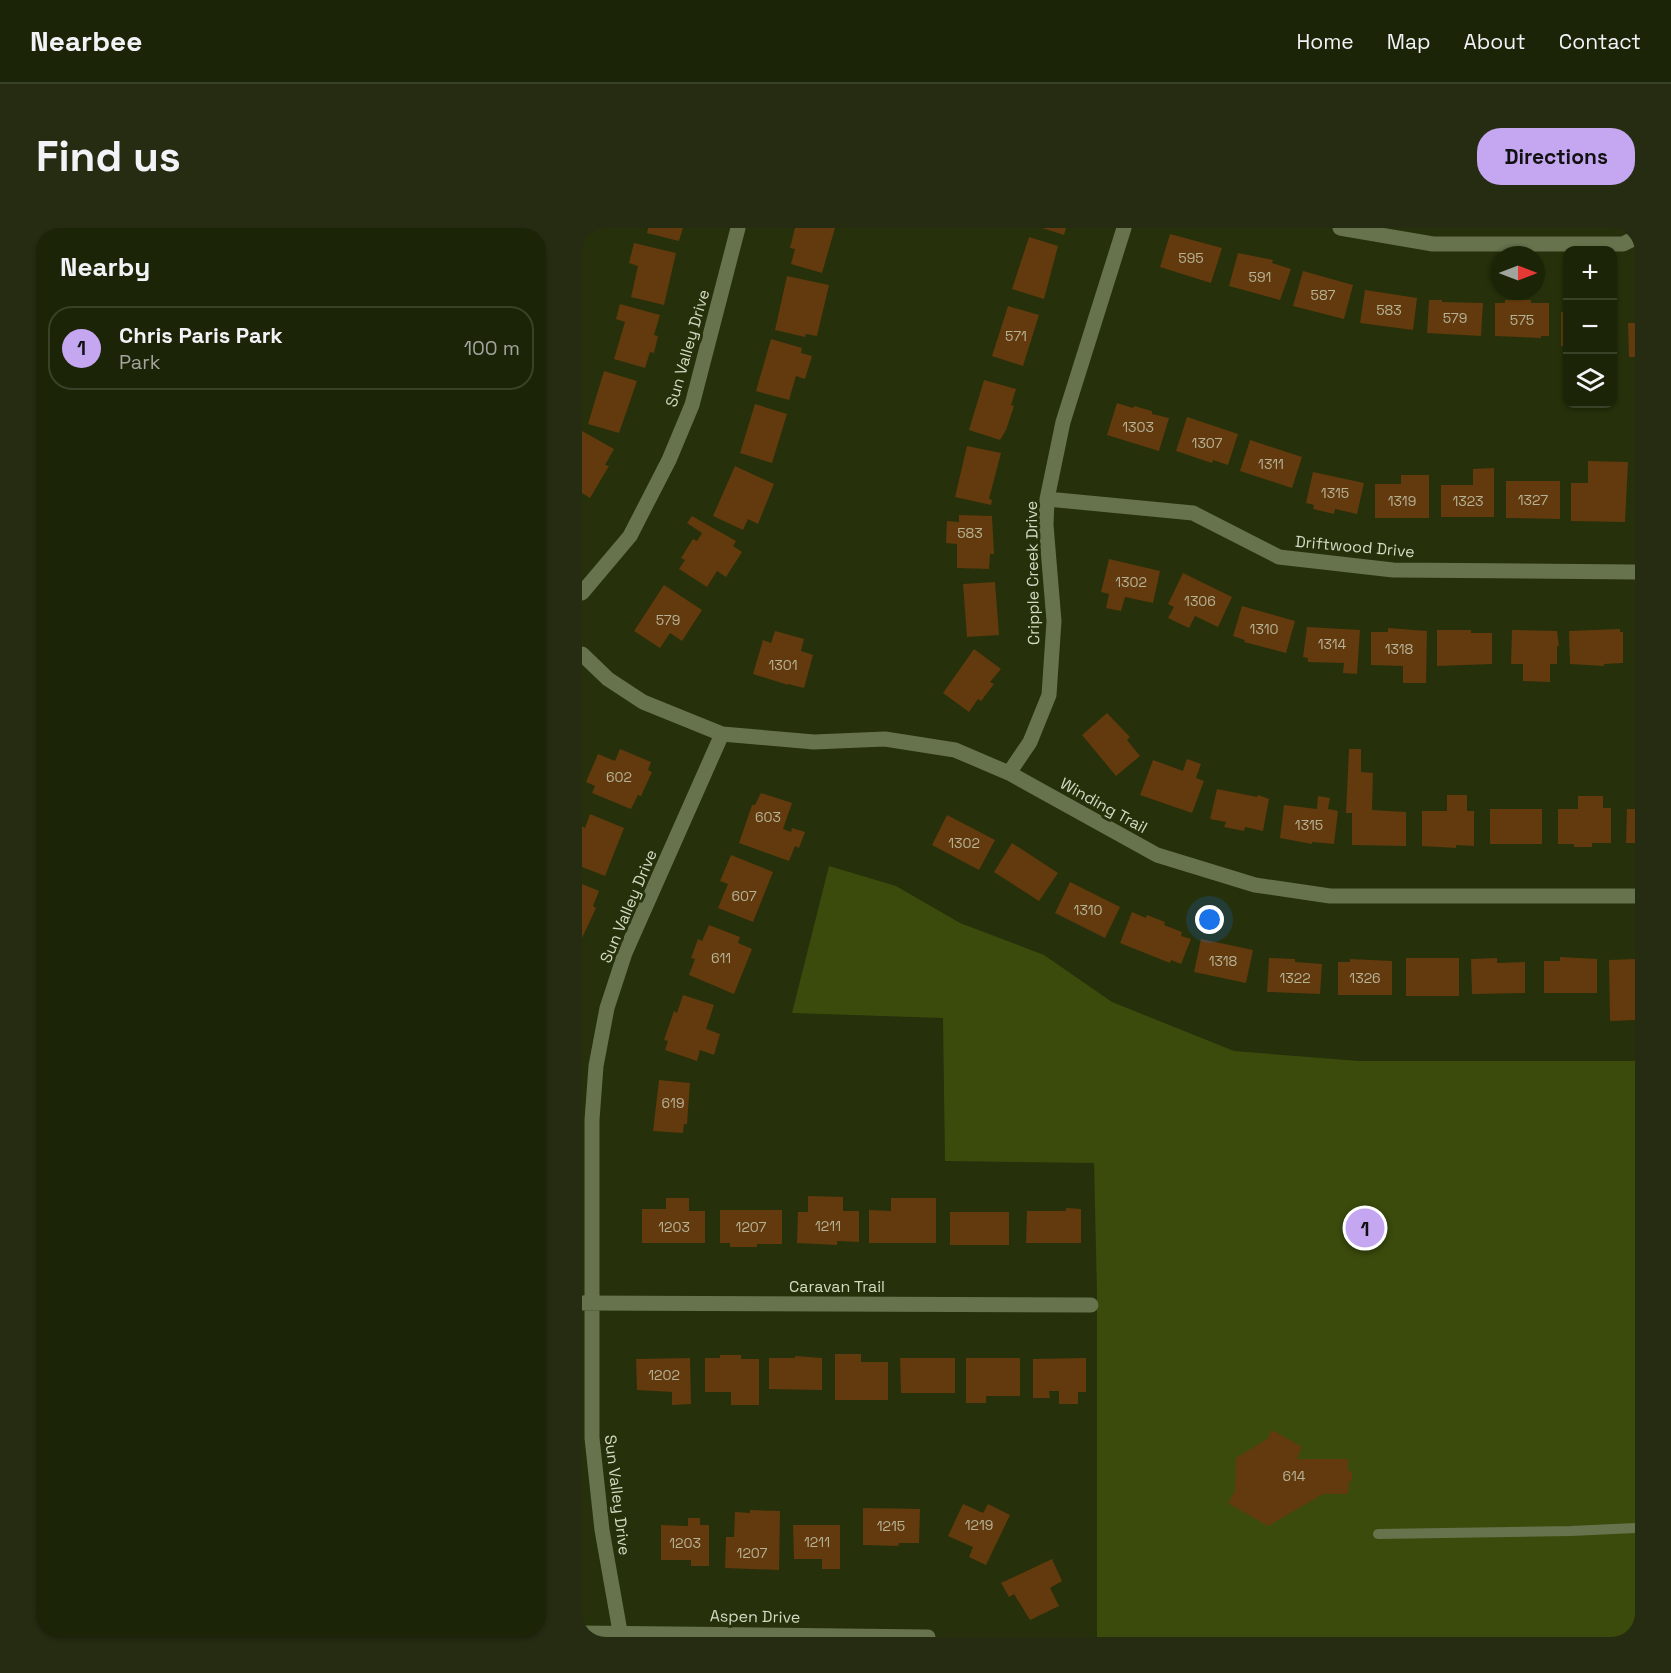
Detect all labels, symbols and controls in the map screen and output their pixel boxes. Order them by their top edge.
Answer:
text: Nearbee [30,23,142,59]
text: Home [1296,28,1354,55]
text: Map [1387,28,1431,55]
text: About [1464,28,1526,55]
text: Contact [1559,28,1641,55]
button: Directions [1477,128,1635,185]
text: Find us [36,130,181,183]
north arrow [1491,246,1545,300]
map controls [1563,246,1617,408]
button: + [1563,246,1617,300]
house number: 595 [1178,249,1204,267]
text: Nearby [60,250,150,284]
house number: 591 [1249,268,1271,286]
house number: 587 [1311,286,1336,304]
street label: Sun Valley Drive [661,287,714,409]
button: − [1563,300,1617,354]
house number: 583 [1376,301,1402,319]
house number: 579 [1443,309,1467,327]
house number: 575 [1510,311,1534,329]
text: Chris Paris Park [119,321,283,349]
house number: 571 [1005,327,1027,345]
text: 1 [77,335,86,361]
text: 100 m [464,335,520,361]
text: Park [119,349,161,375]
button: layers [1563,354,1617,408]
house number: 1303 [1122,418,1154,436]
house number: 1307 [1192,434,1223,452]
house number: 1311 [1258,455,1284,473]
house number: 1315 [1321,484,1349,502]
house number: 1327 [1518,491,1548,509]
house number: 1319 [1388,492,1416,510]
house number: 1323 [1452,492,1484,510]
street label: Cripple Creek Drive [1021,501,1044,645]
house number: 583 [957,524,983,542]
street label: Driftwood Drive [1294,531,1416,562]
house number: 1302 [1115,573,1147,591]
house number: 1306 [1184,592,1216,610]
house number: 579 [656,611,680,629]
house number: 1310 [1250,620,1278,638]
house number: 1314 [1318,635,1347,653]
house number: 1318 [1385,640,1414,658]
house number: 1301 [768,656,798,674]
house number: 602 [606,768,632,786]
street label: Winding Trail [1056,773,1151,838]
house number: 603 [755,808,781,826]
house number: 1315 [1295,816,1323,834]
house number: 1302 [948,834,980,852]
street label: Sun Valley Drive [595,846,662,966]
house number: 607 [731,887,757,905]
house number: 1310 [1074,901,1102,919]
your location [1195,905,1224,934]
house number: 611 [711,949,731,967]
house number: 1318 [1209,952,1238,970]
house number: 1322 [1279,969,1311,987]
house number: 1326 [1349,969,1381,987]
house number: 619 [662,1094,684,1112]
pin: 1 [1346,1206,1384,1250]
house number: 1211 [815,1217,841,1235]
house number: 1203 [658,1218,690,1236]
house number: 1207 [736,1218,767,1236]
street label: Caravan Trail [789,1276,885,1297]
house number: 1202 [648,1366,680,1384]
street label: Sun Valley Drive [600,1434,635,1557]
house number: 614 [1282,1467,1306,1485]
house number: 1219 [965,1516,993,1534]
house number: 1215 [877,1517,905,1535]
house number: 1211 [804,1533,830,1551]
house number: 1203 [669,1534,701,1552]
house number: 1207 [737,1544,768,1562]
street label: Aspen Drive [710,1605,800,1628]

